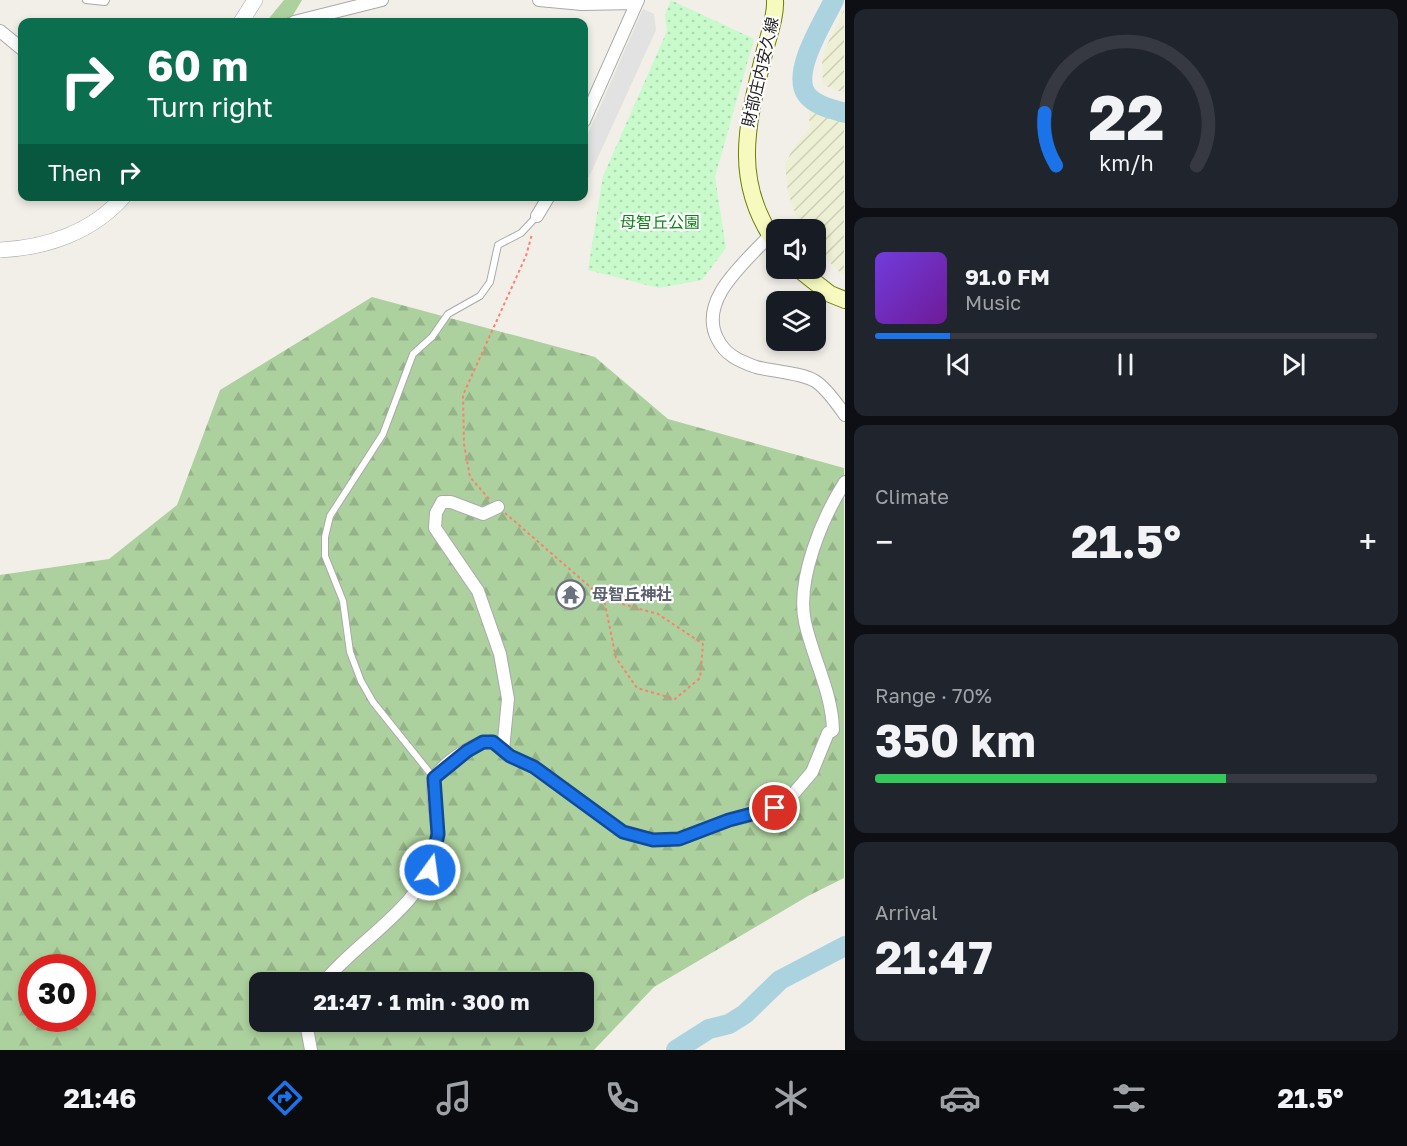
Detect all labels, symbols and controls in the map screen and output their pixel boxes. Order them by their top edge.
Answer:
street label: 財部庄内安久線 [738,15,782,129]
text: 60 m [147,40,248,90]
icon: right [48,42,126,120]
text: 22 [1088,79,1164,154]
text: Turn right [147,91,273,123]
text: km/h [1099,150,1153,176]
icon: right [113,156,146,189]
text: Then [48,159,101,186]
park label: 母智丘公園 [620,212,700,232]
map controls [766,219,826,351]
button: sound [766,219,826,279]
text: 91.0 FM [965,263,1050,290]
text: Music [965,290,1021,314]
button: layers [766,291,826,351]
icon: previous [942,348,975,381]
icon: pause [1109,348,1142,381]
icon: next [1277,348,1310,381]
text: Climate [875,484,949,508]
text: 21.5° [1071,514,1181,568]
text: − [875,522,893,561]
text: + [1359,522,1377,561]
temple icon: 母智丘神社 [555,578,587,610]
place label: 母智丘神社 [592,584,672,604]
text: Range · 70% [875,683,992,707]
text: 350 km [875,713,1036,767]
pin [749,782,800,833]
icon: arrive [758,791,791,824]
position arrow [398,838,462,902]
text: Arrival [875,900,938,924]
text: 21:47 [875,930,993,984]
speed limit sign: 30 [18,954,96,1032]
text: 21:47 · 1 min · 300 m [314,988,529,1015]
icon: directions [264,1077,306,1119]
icon: music [433,1077,475,1119]
icon: phone [601,1077,643,1119]
icon: climate [770,1077,812,1119]
icon: car [939,1077,981,1119]
icon: filters [1108,1077,1150,1119]
text: 21:46 [63,1082,137,1114]
text: 21.5° [1277,1082,1343,1114]

